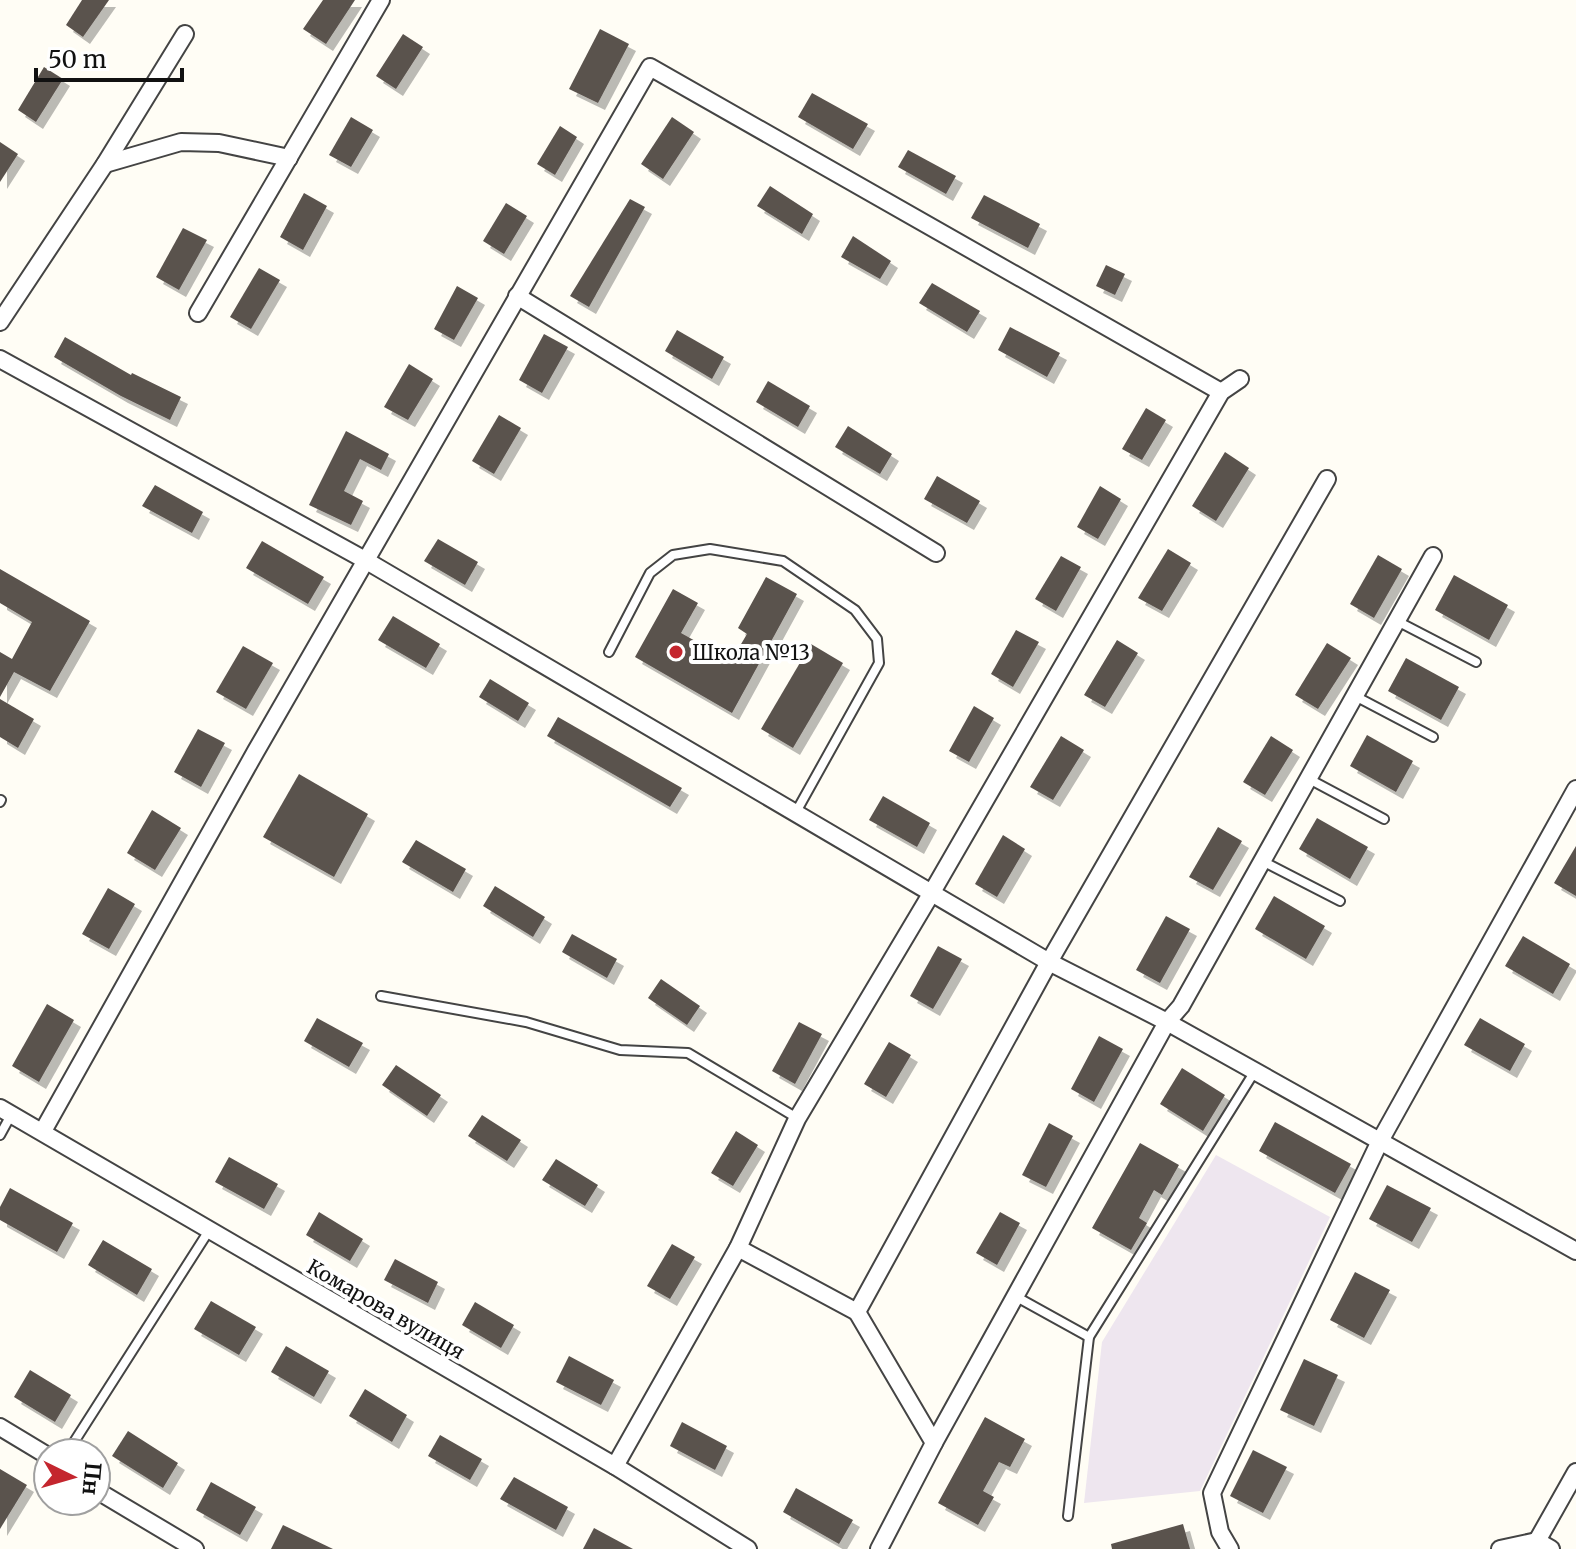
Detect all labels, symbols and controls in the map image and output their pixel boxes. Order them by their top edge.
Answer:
scale bar [36,32,182,82]
text: 50 m [48,44,107,75]
place label: Школа №13 [692,640,810,665]
marker: Школа №13 [667,643,685,661]
street label: Комарова вулиця [303,1254,469,1364]
north arrow [32,1437,112,1517]
text: Пн [77,1461,107,1496]

